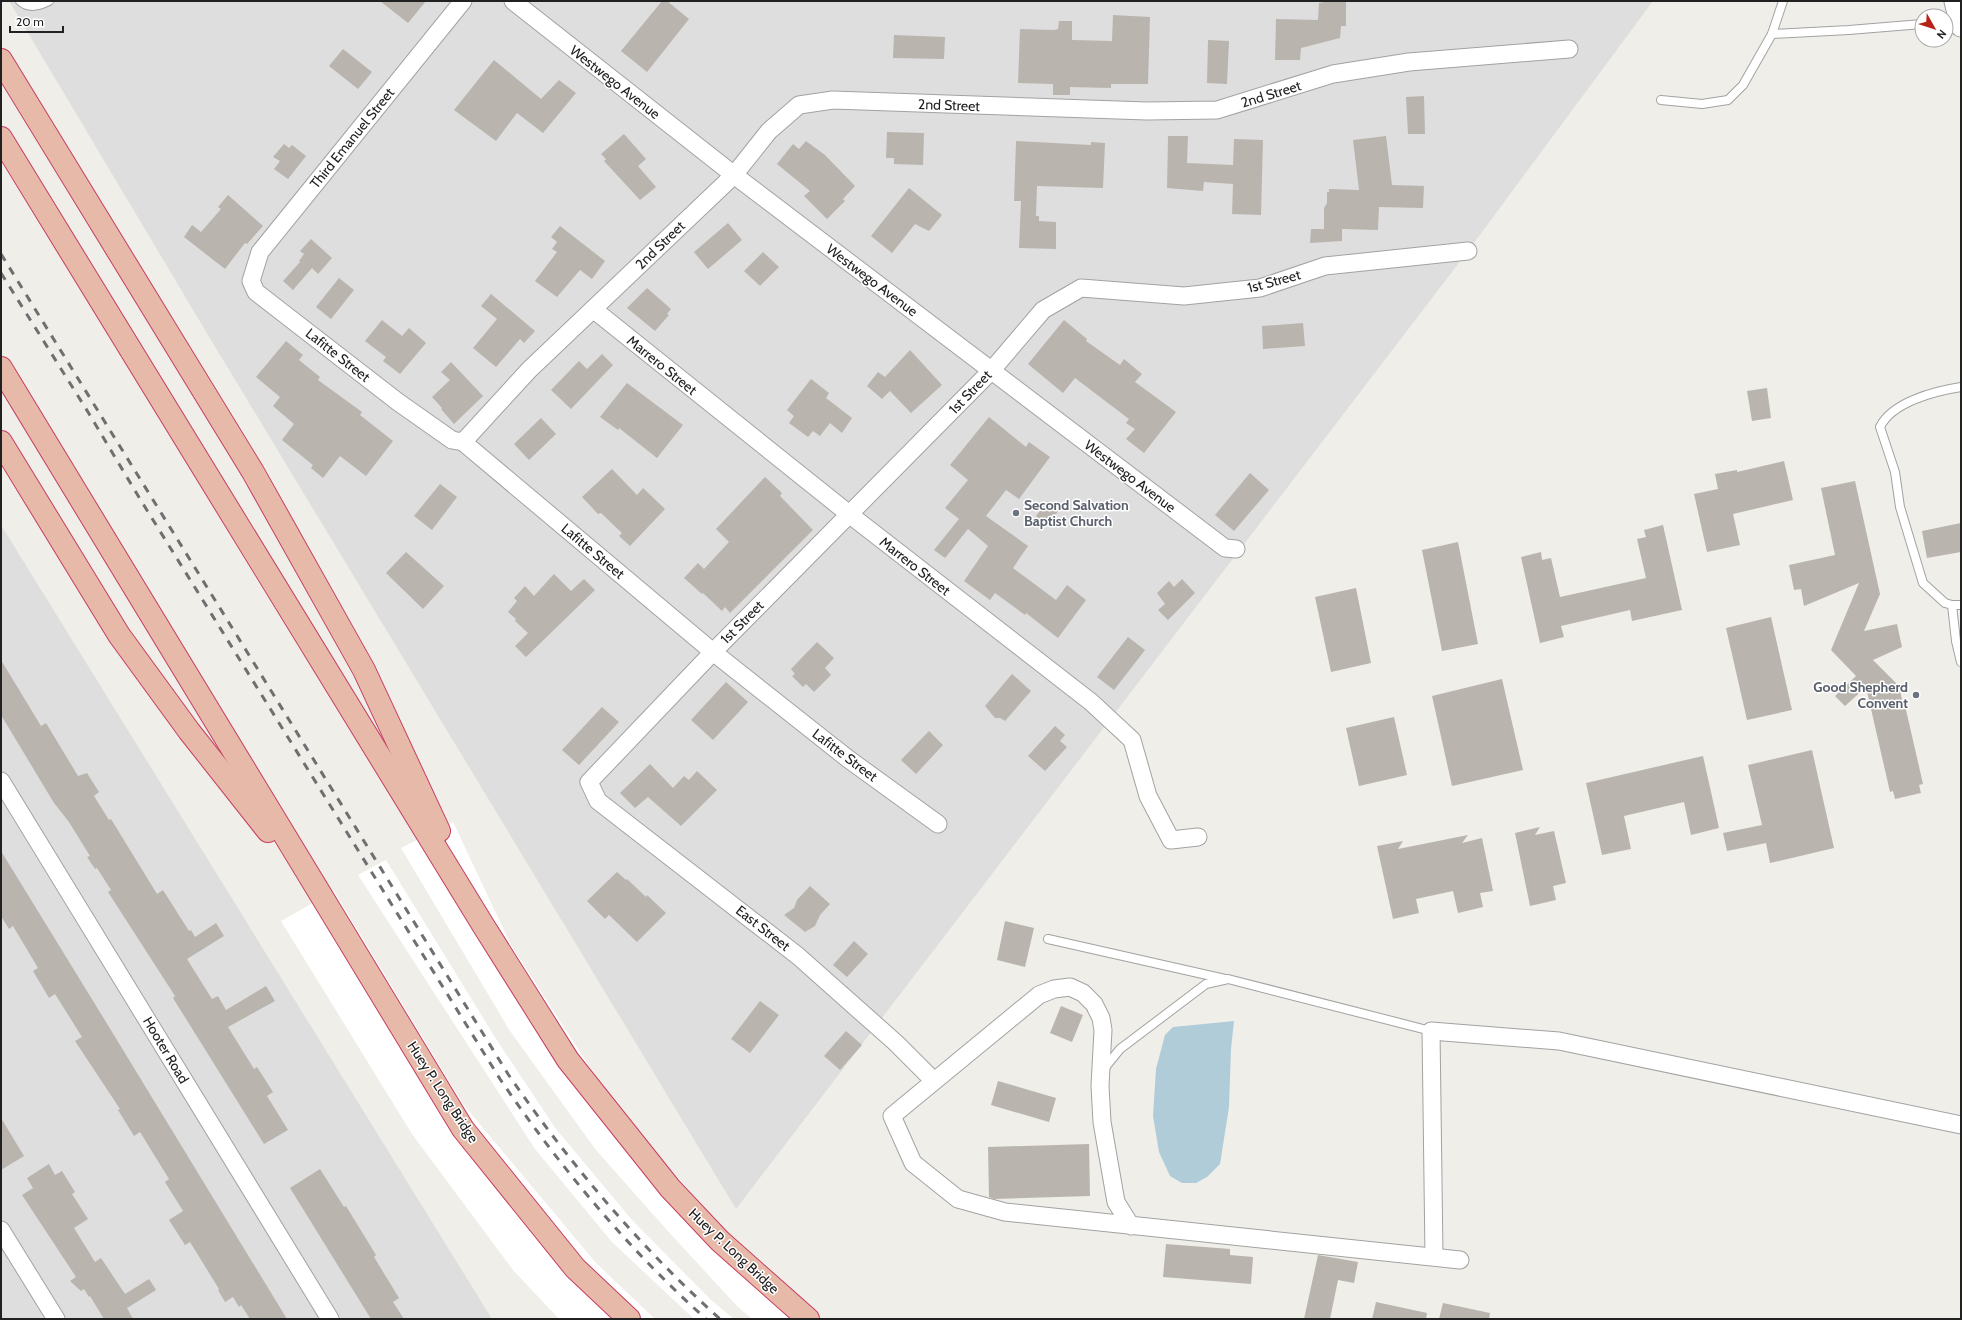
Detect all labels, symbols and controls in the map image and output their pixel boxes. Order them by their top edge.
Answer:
scale bar [10,8,63,34]
north arrow [1914,8,1954,48]
text: 20 m [16,14,44,29]
text: N [1934,27,1950,42]
street label: Westwego Avenue [566,41,664,123]
street label: 2nd Street [1239,76,1304,112]
street label: Third Emanuel Street [306,84,398,192]
street label: 2nd Street [918,95,981,115]
street label: 2nd Street [631,217,689,273]
street label: Westwego Avenue [823,240,921,320]
street label: 1st Street [1245,265,1303,297]
street label: Lafitte Street [302,324,374,386]
street label: Marrero Street [623,331,701,399]
street label: 1st Street [945,366,995,418]
street label: Westwego Avenue [1081,436,1179,516]
place label: Second Salvation Baptist Church [1024,496,1129,530]
marker: Second Salvation Baptist Church [1011,508,1021,518]
street label: Lafitte Street [558,519,628,583]
street label: Marrero Street [876,533,954,599]
street label: 1st Street [716,596,768,648]
place label: Good Shepherd Convent [1813,678,1908,712]
marker: Good Shepherd Convent [1911,690,1921,700]
street label: Lafitte Street [809,725,881,786]
street label: East Street [732,901,794,955]
street label: Hooter Road [139,1013,193,1087]
street label: Huey P. Long Bridge [403,1038,483,1146]
street label: Huey P. Long Bridge [685,1204,783,1298]

